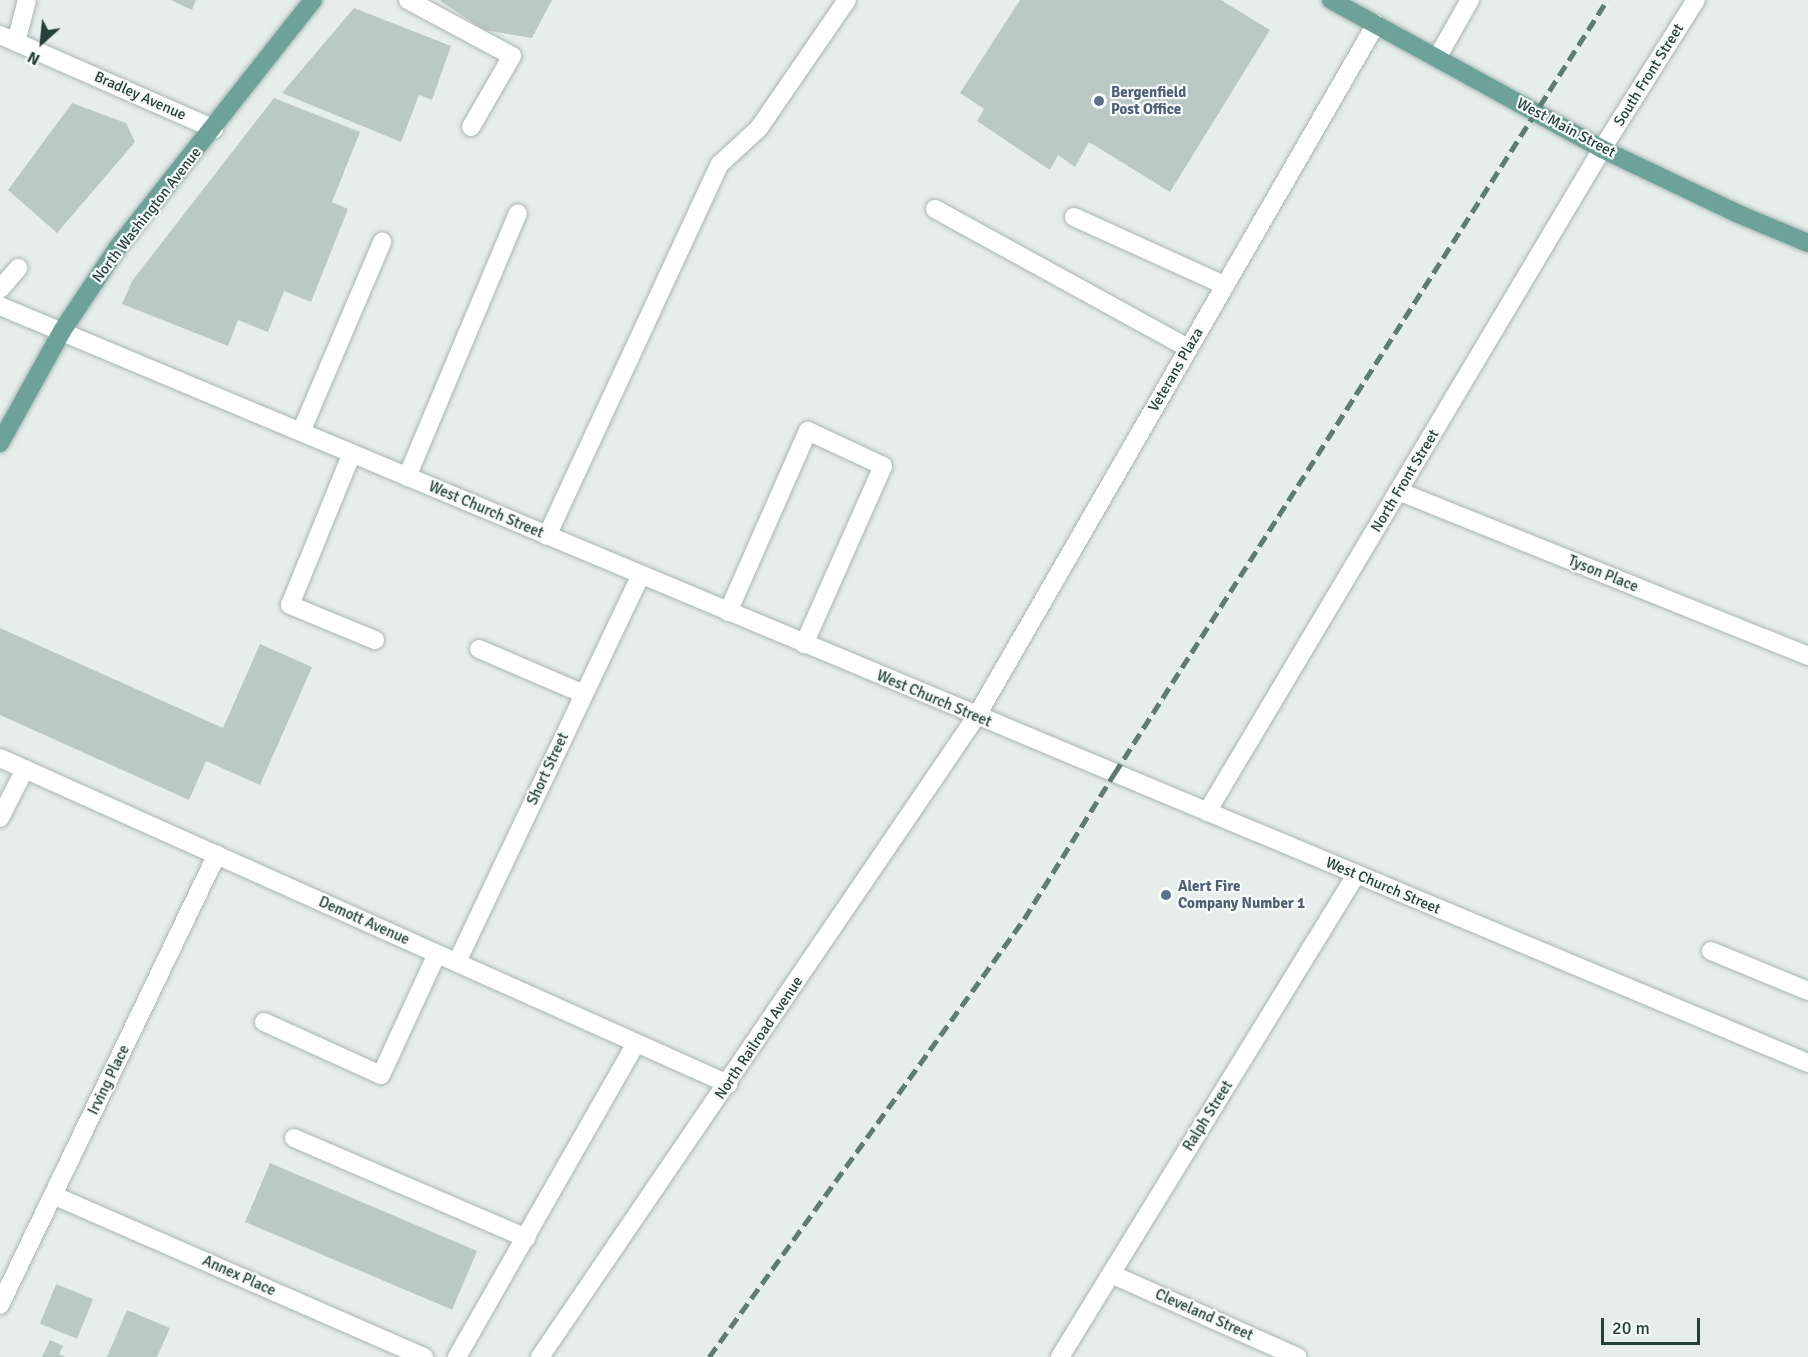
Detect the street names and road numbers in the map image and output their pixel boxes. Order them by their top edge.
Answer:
street label: South Front Street [1610,20,1688,130]
street label: Bradley Avenue [91,68,189,124]
street label: West Main Street [1514,94,1618,162]
street label: North Washington Avenue [89,144,205,286]
street label: Veterans Plaza [1145,325,1207,415]
street label: North Front Street [1367,426,1443,536]
street label: West Church Street [426,478,546,542]
street label: Tyson Place [1565,552,1641,596]
street label: West Church Street [874,667,994,731]
street label: Short Street [523,730,573,808]
street label: West Church Street [1323,854,1443,918]
street label: Demott Avenue [316,893,412,949]
street label: North Railroad Avenue [711,973,807,1103]
street label: Irving Place [84,1042,134,1118]
street label: Ralph Street [1179,1078,1237,1154]
street label: Annex Place [200,1252,278,1300]
street label: Cleveland Street [1152,1285,1256,1345]

